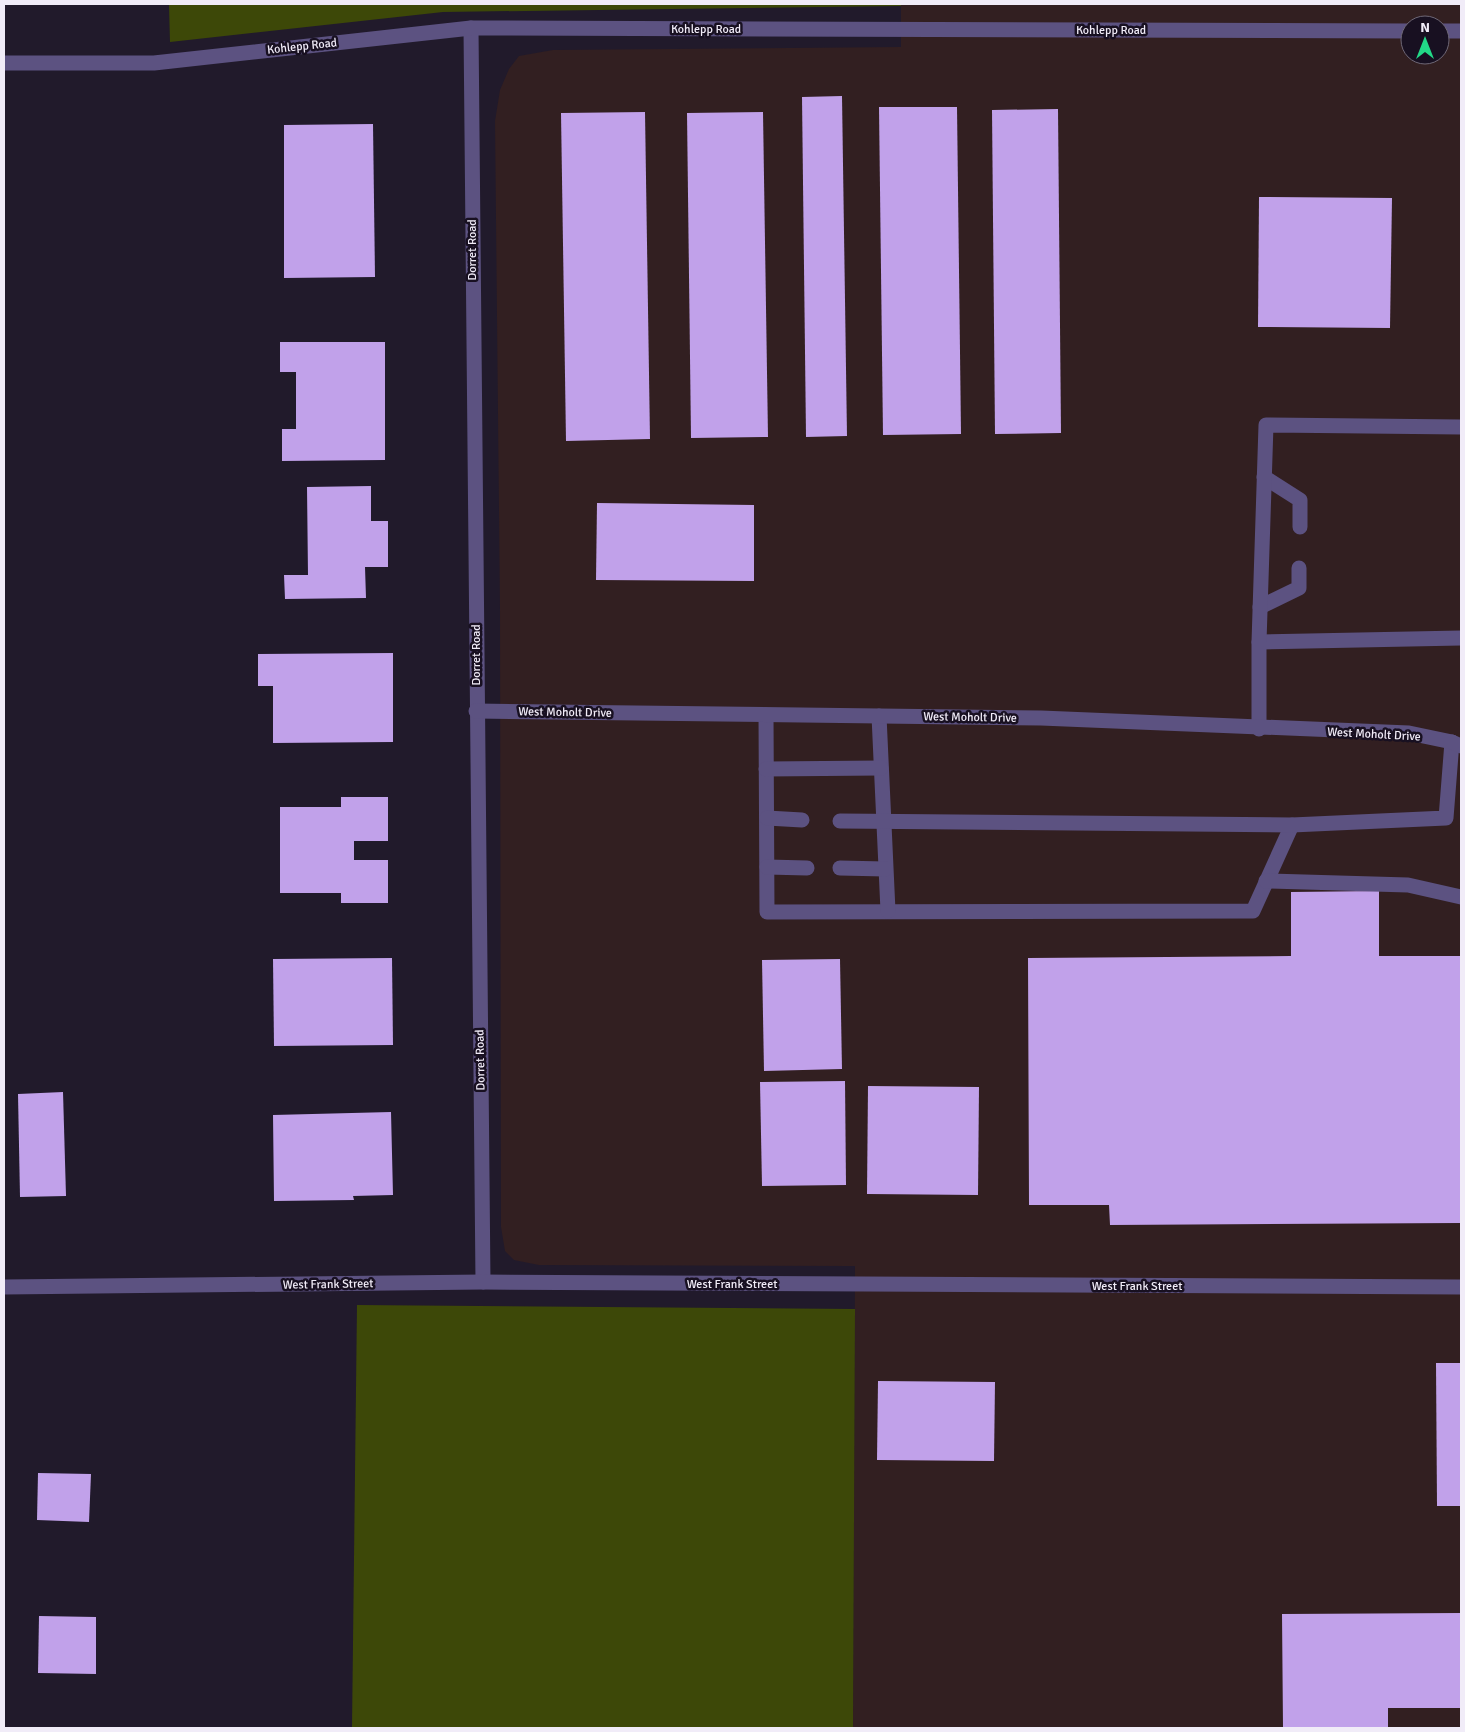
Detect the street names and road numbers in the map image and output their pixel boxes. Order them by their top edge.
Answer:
street label: Kohlepp Road [671,22,741,37]
street label: Kohlepp Road [1076,23,1146,38]
street label: Kohlepp Road [266,35,338,58]
street label: Dorret Road [465,219,480,281]
street label: Dorret Road [469,624,484,686]
street label: West Moholt Drive [518,704,612,721]
street label: West Moholt Drive [923,709,1017,726]
street label: West Moholt Drive [1327,725,1421,744]
street label: Dorret Road [472,1029,489,1091]
street label: West Frank Street [283,1276,373,1293]
street label: West Frank Street [687,1277,777,1292]
street label: West Frank Street [1092,1279,1182,1294]

